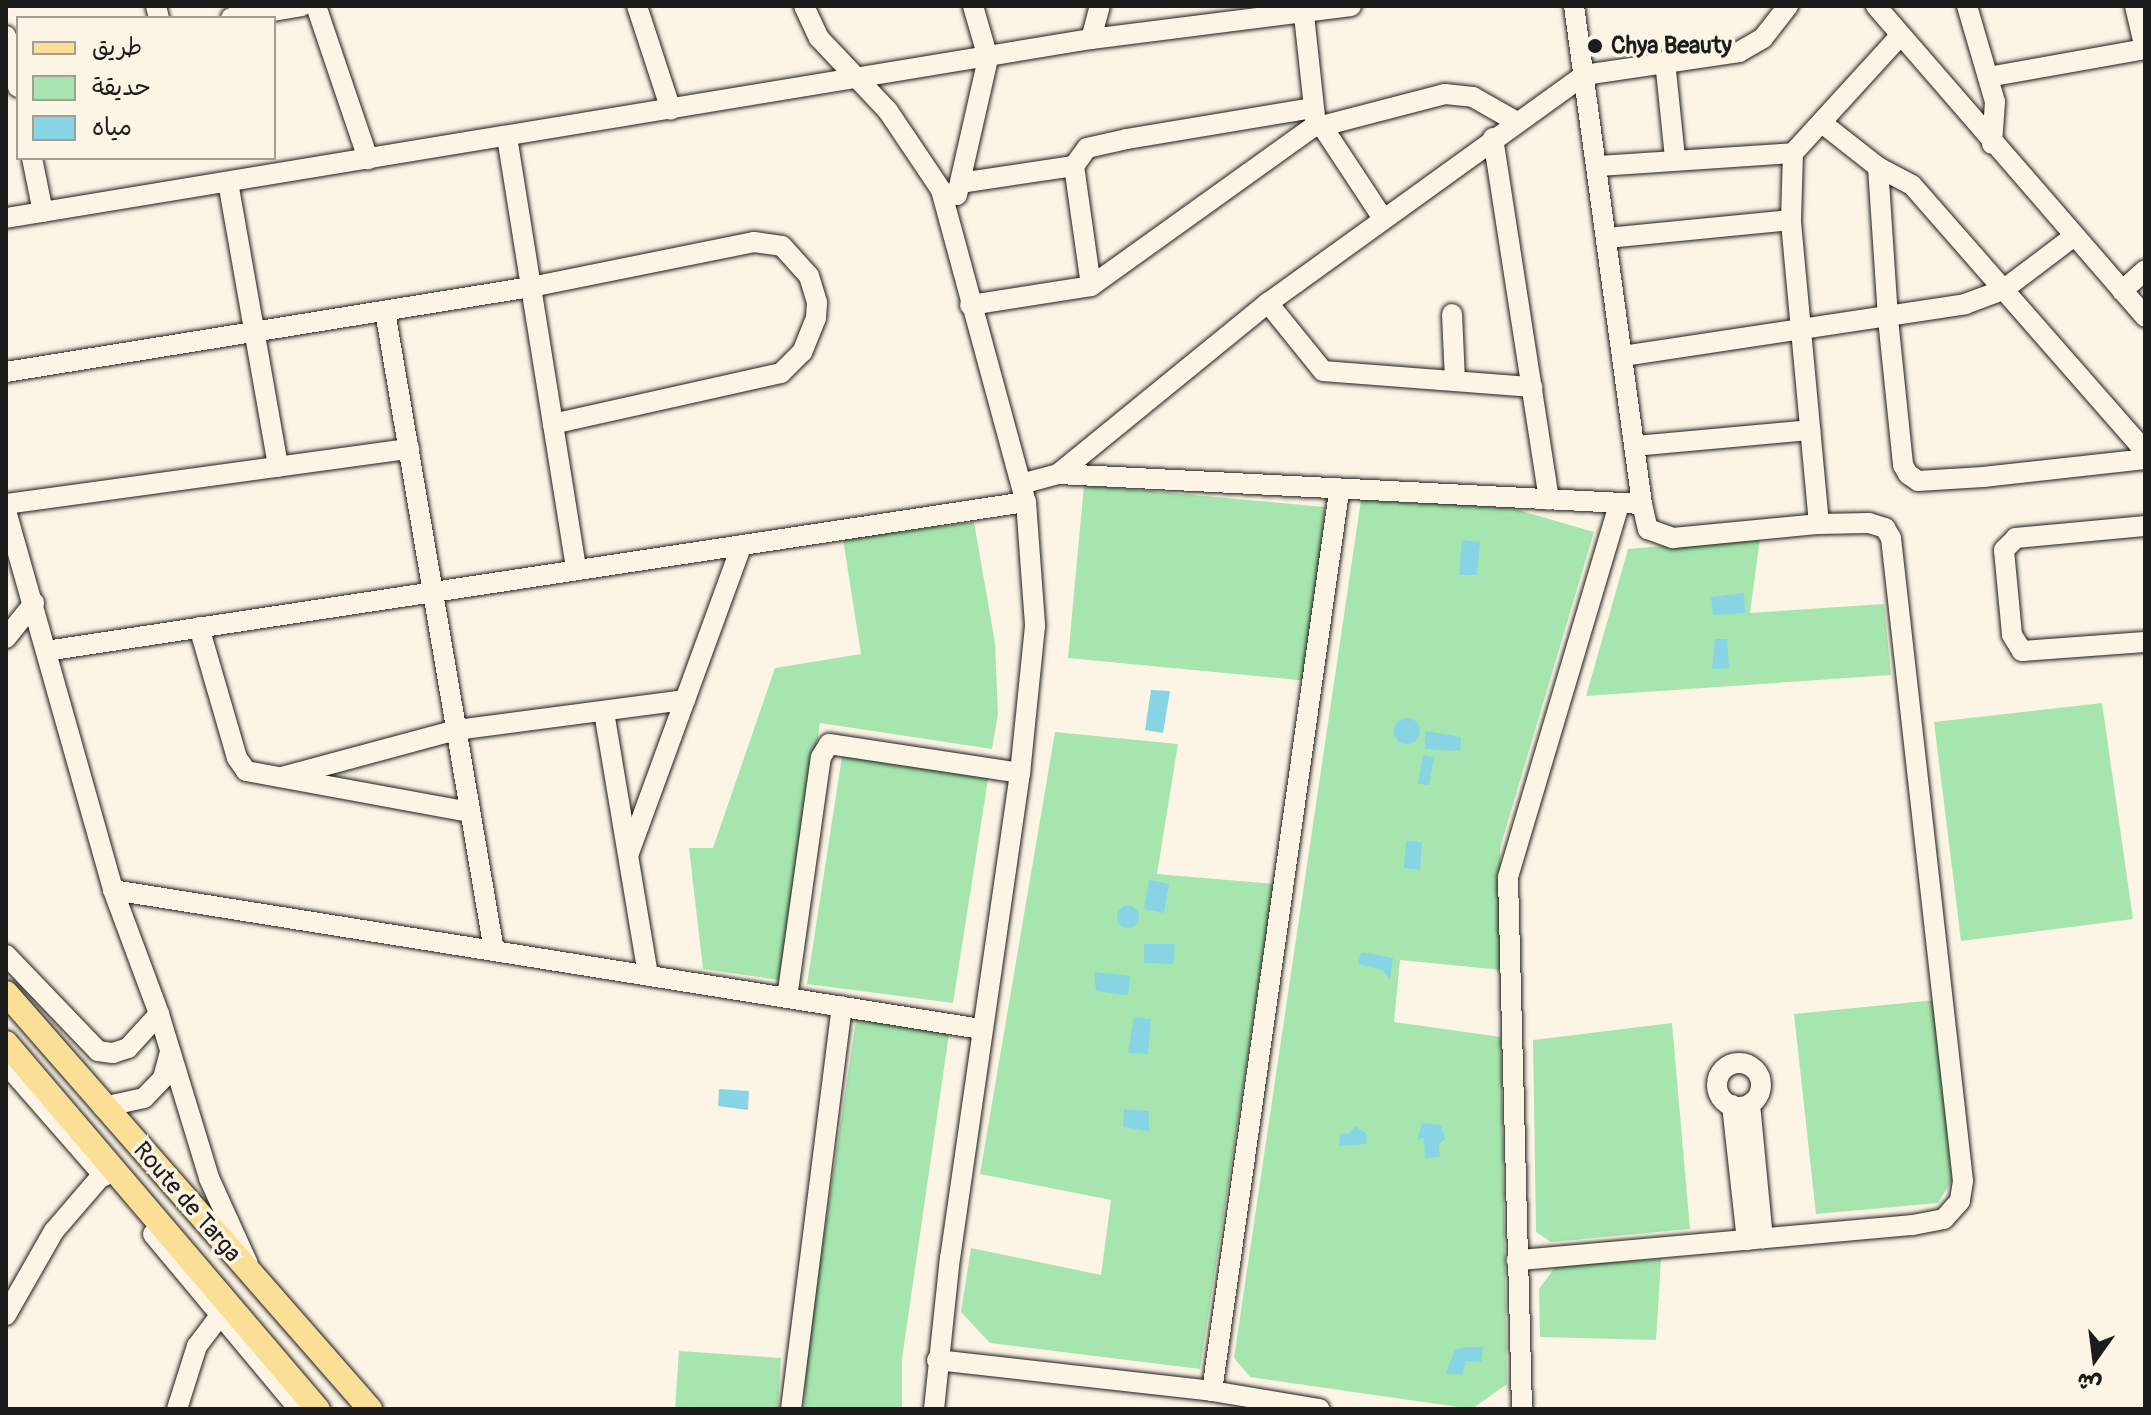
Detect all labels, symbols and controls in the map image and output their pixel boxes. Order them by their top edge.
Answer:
legend [16,16,276,160]
place label: Chya Beauty [1611,32,1732,60]
text: طريق [92,33,142,62]
marker: Chya Beauty [1586,37,1604,55]
text: حديقة [92,73,151,102]
text: مياه [92,113,132,142]
street label: Route de Targa [127,1136,247,1268]
north arrow [2055,1319,2135,1399]
text: ش [2074,1366,2104,1399]

